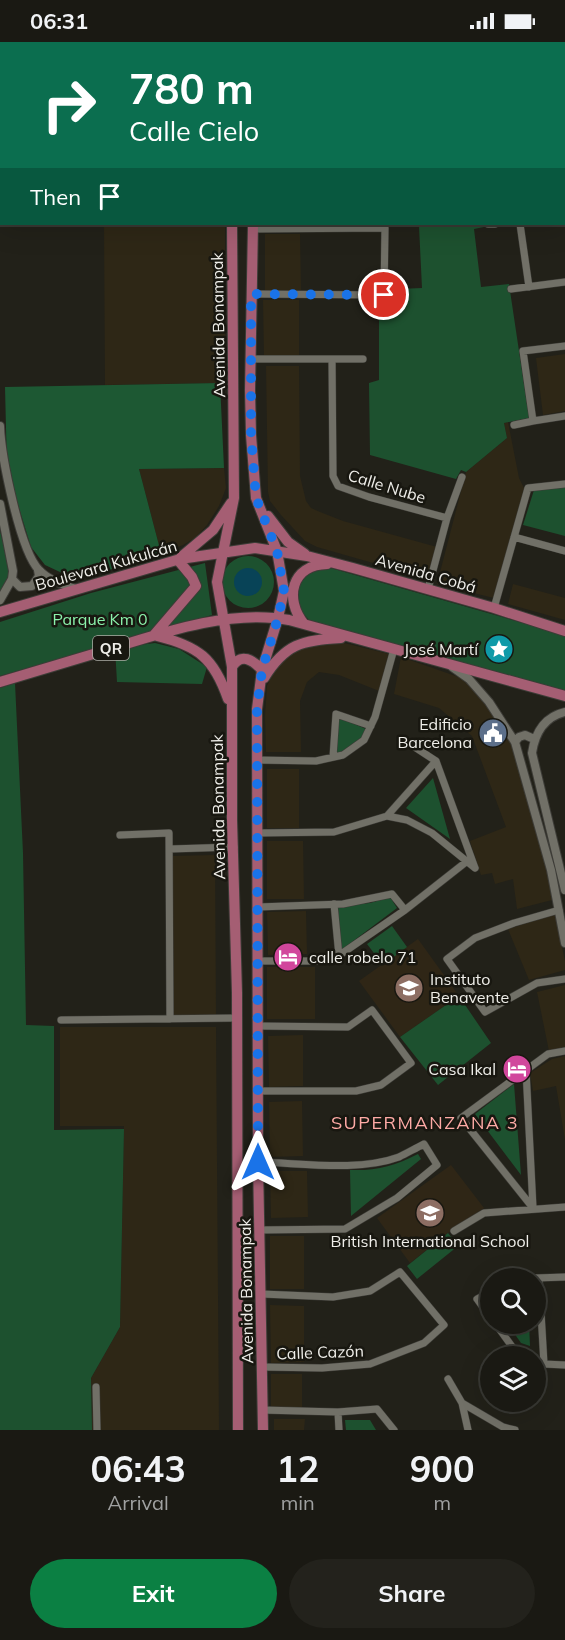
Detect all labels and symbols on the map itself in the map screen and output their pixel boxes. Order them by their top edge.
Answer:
street label: Avenida Bonampak [207,251,229,398]
pin [358,269,409,320]
street label: Calle Nube [346,465,428,507]
street label: Boulevard Kukulcán [33,535,179,595]
street label: Avenida Cobá [373,549,479,597]
park label: Parque Km 0 [52,609,148,629]
place icon: José Martí [483,633,515,665]
road number: QR [93,636,129,660]
place label: José Martí [404,639,479,659]
place label: Edificio Barcelona [397,714,472,752]
public building icon: Edificio Barcelona [477,717,509,749]
street label: Avenida Bonampak [207,733,229,880]
hotel icon: calle robelo 71 [272,941,304,973]
place label: calle robelo 71 [309,947,416,967]
place label: Instituto Benavente [430,969,509,1007]
school or university icon: Instituto Benavente [393,972,425,1004]
hotel icon: Casa Ikal [501,1053,533,1085]
place label: Casa Ikal [428,1059,496,1079]
district label: SUPERMANZANA 3 [331,1111,519,1134]
position arrow [226,1130,290,1194]
school or university icon: British International School [414,1197,446,1229]
street label: Avenida Bonampak [235,1217,257,1364]
place label: British International School [331,1231,529,1251]
street label: Calle Cazón [276,1340,364,1364]

